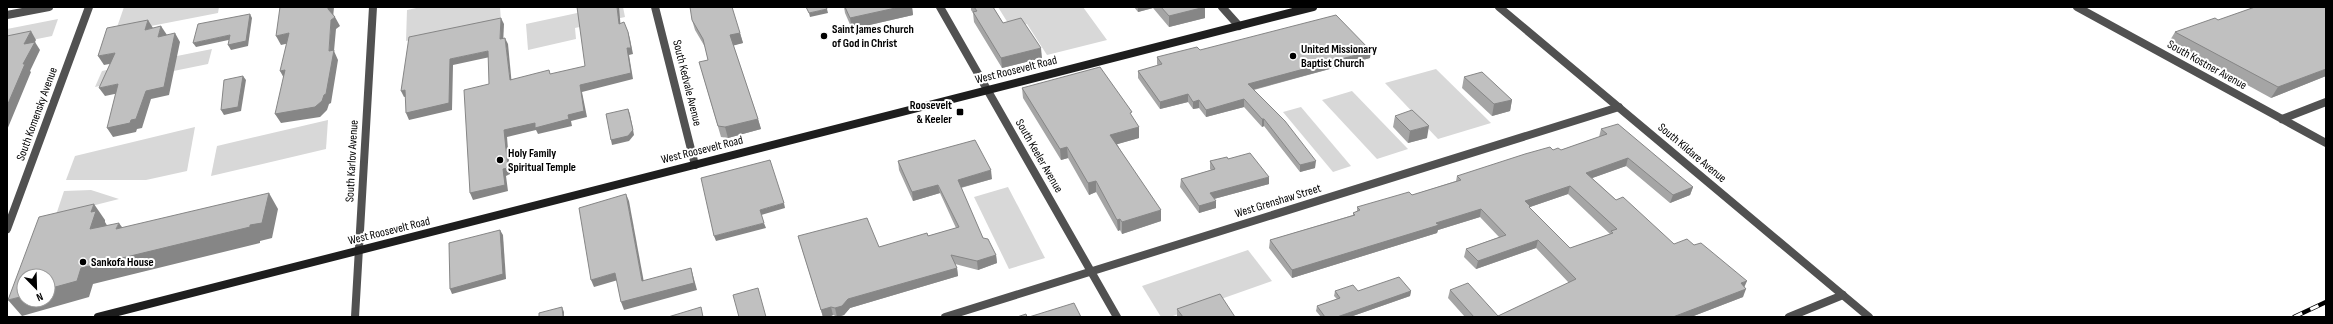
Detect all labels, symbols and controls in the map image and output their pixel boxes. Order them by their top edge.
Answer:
place label: Saint James Church of God in Christ [832,22,914,51]
marker: Saint James Church of God in Christ [819,31,829,41]
street label: South Kostner Avenue [2165,37,2250,93]
street label: South Kedvale Avenue [669,38,705,128]
place label: United Missionary Baptist Church [1301,42,1377,71]
marker: United Missionary Baptist Church [1288,51,1298,61]
street label: West Roosevelt Road [973,53,1059,87]
street label: South Komensky Avenue [13,65,61,163]
place label: Roosevelt & Keeler [910,98,952,127]
marker: Roosevelt & Keeler [955,107,965,117]
street label: South Keeler Avenue [1012,117,1066,196]
street label: South Karlov Avenue [342,119,362,202]
street label: South Kildare Avenue [1655,120,1729,186]
street label: West Roosevelt Road [659,133,745,167]
place label: Holy Family Spiritual Temple [508,146,576,175]
marker: Holy Family Spiritual Temple [495,155,505,165]
street label: West Grenshaw Street [1233,181,1323,221]
street label: West Roosevelt Road [346,214,432,248]
place label: Sankofa House [91,255,154,270]
marker: Sankofa House [78,257,88,267]
north arrow [16,268,56,308]
text: N [34,290,45,304]

